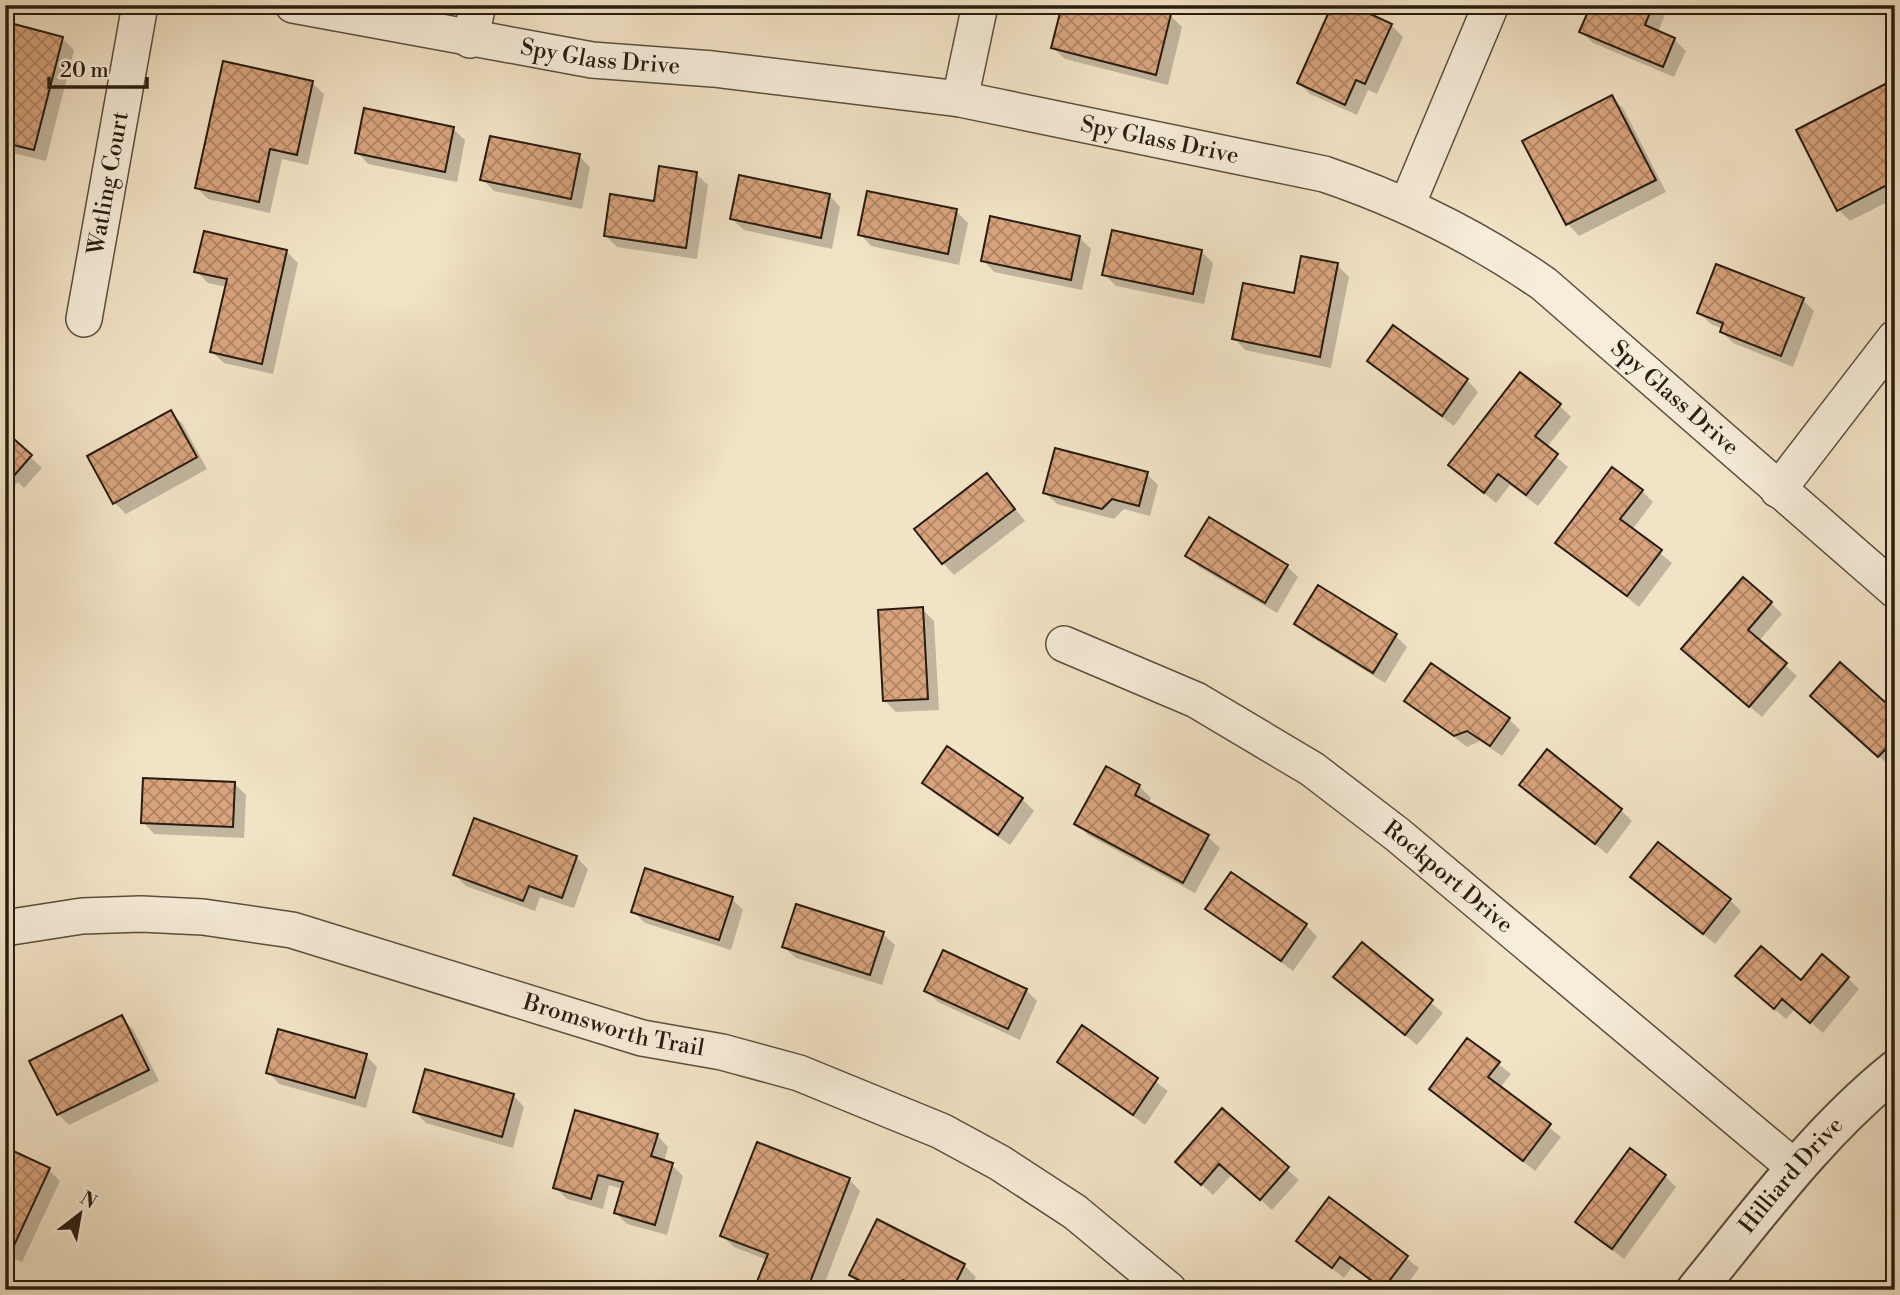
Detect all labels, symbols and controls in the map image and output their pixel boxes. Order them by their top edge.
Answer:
street label: Spy Glass Drive [518,33,681,81]
scale bar [49,46,147,90]
text: 20 m [60,58,109,84]
street label: Watling Court [82,109,135,258]
street label: Spy Glass Drive [1078,110,1241,170]
street label: Spy Glass Drive [1605,334,1745,461]
street label: Rockport Drive [1378,815,1519,939]
street label: Bromsworth Trail [519,988,707,1063]
street label: Hilliard Drive [1733,1111,1849,1239]
north arrow [46,1180,116,1250]
text: N [76,1186,101,1214]

